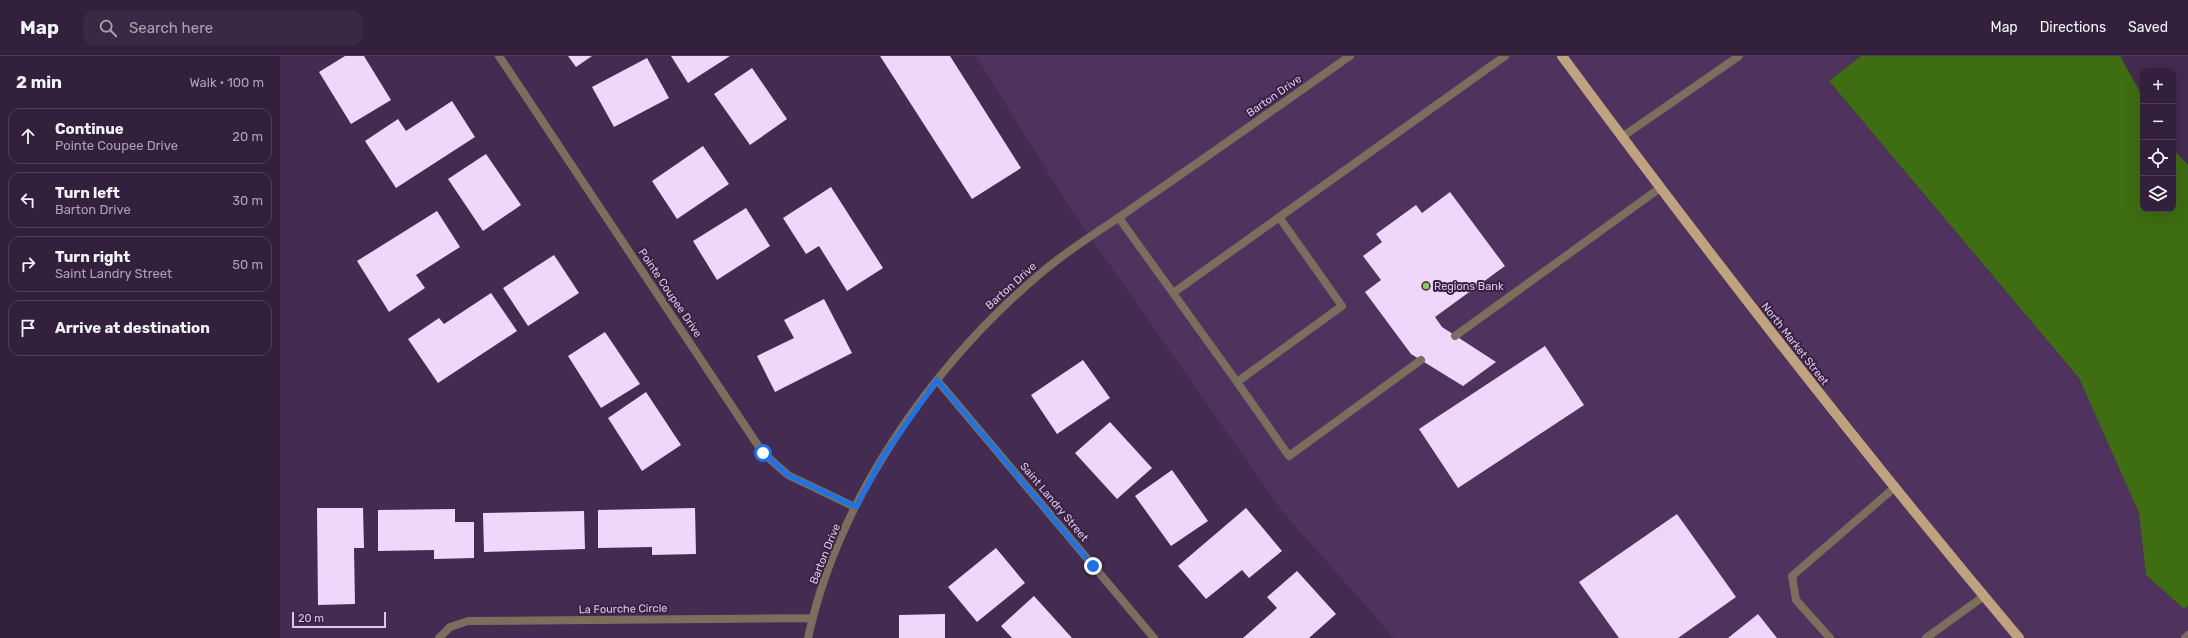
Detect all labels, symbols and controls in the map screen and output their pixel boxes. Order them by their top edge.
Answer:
search box [83,10,363,46]
text: Map [20,16,59,39]
icon: search [97,17,119,39]
text: Search here [129,19,213,37]
text: Map [1991,19,2018,36]
text: Directions [2040,19,2106,36]
text: Saved [2128,19,2168,36]
map controls [2140,68,2176,212]
button: + [2140,68,2176,104]
text: 2 min [16,72,62,92]
street label: Barton Drive [1244,72,1304,120]
text: Walk · 100 m [189,75,264,90]
button: − [2140,104,2176,140]
text: Continue [55,120,124,138]
icon: ahead [17,125,39,147]
text: 20 m [232,129,263,144]
text: Pointe Coupee Drive [55,138,178,153]
button: locate [2140,140,2176,176]
button: layers [2140,176,2176,212]
text: Turn left [55,184,120,202]
icon: left [17,189,39,211]
text: 30 m [232,193,263,208]
text: Barton Drive [55,202,131,217]
street label: Pointe Coupee Drive [636,246,704,340]
text: Turn right [55,248,130,266]
icon: right [17,253,39,275]
text: 50 m [232,257,263,272]
street label: Barton Drive [983,260,1039,312]
text: Saint Landry Street [55,266,172,281]
place label: Regions Bank [1434,280,1504,293]
marker: Regions Bank [1421,281,1431,291]
street label: North Market Street [1759,300,1832,388]
icon: arrive [17,317,39,339]
text: Arrive at destination [55,319,210,337]
route start [754,444,772,462]
street label: Saint Landry Street [1017,460,1091,545]
street label: Barton Drive [807,522,843,586]
route end [1084,557,1102,575]
street label: La Fourche Circle [578,602,668,616]
scale bar [292,610,386,629]
text: 20 m [298,612,324,625]

